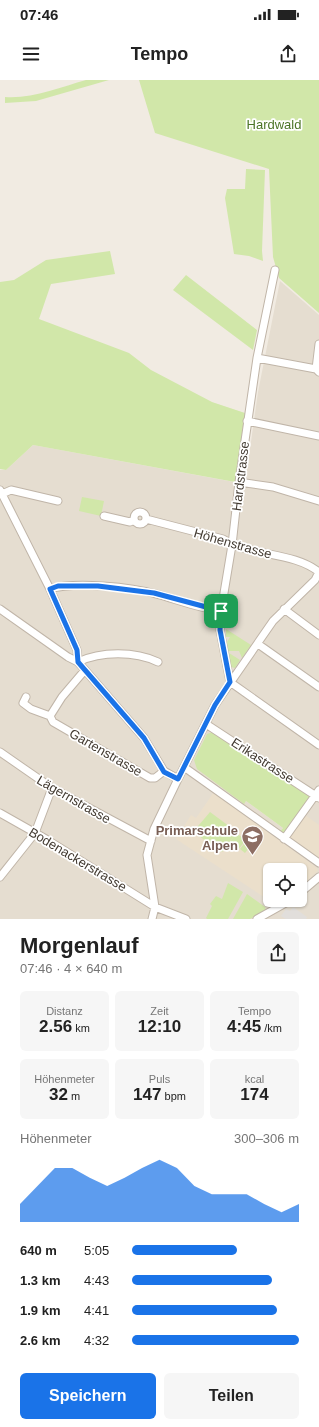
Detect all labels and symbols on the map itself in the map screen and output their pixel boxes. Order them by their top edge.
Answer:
park label: Hardwald [247,117,301,132]
street label: Hardstrasse [229,440,252,512]
street label: Höhenstrasse [192,525,273,562]
pin [204,594,238,628]
street label: Gartenstrasse [67,726,145,779]
street label: Erikastrasse [229,735,297,786]
street label: Lägernstrasse [34,772,113,827]
place label: Primarschule Alpen [156,823,238,853]
street label: Bodenackerstrasse [26,824,129,895]
school or university icon: Primarschule Alpen [240,824,266,857]

